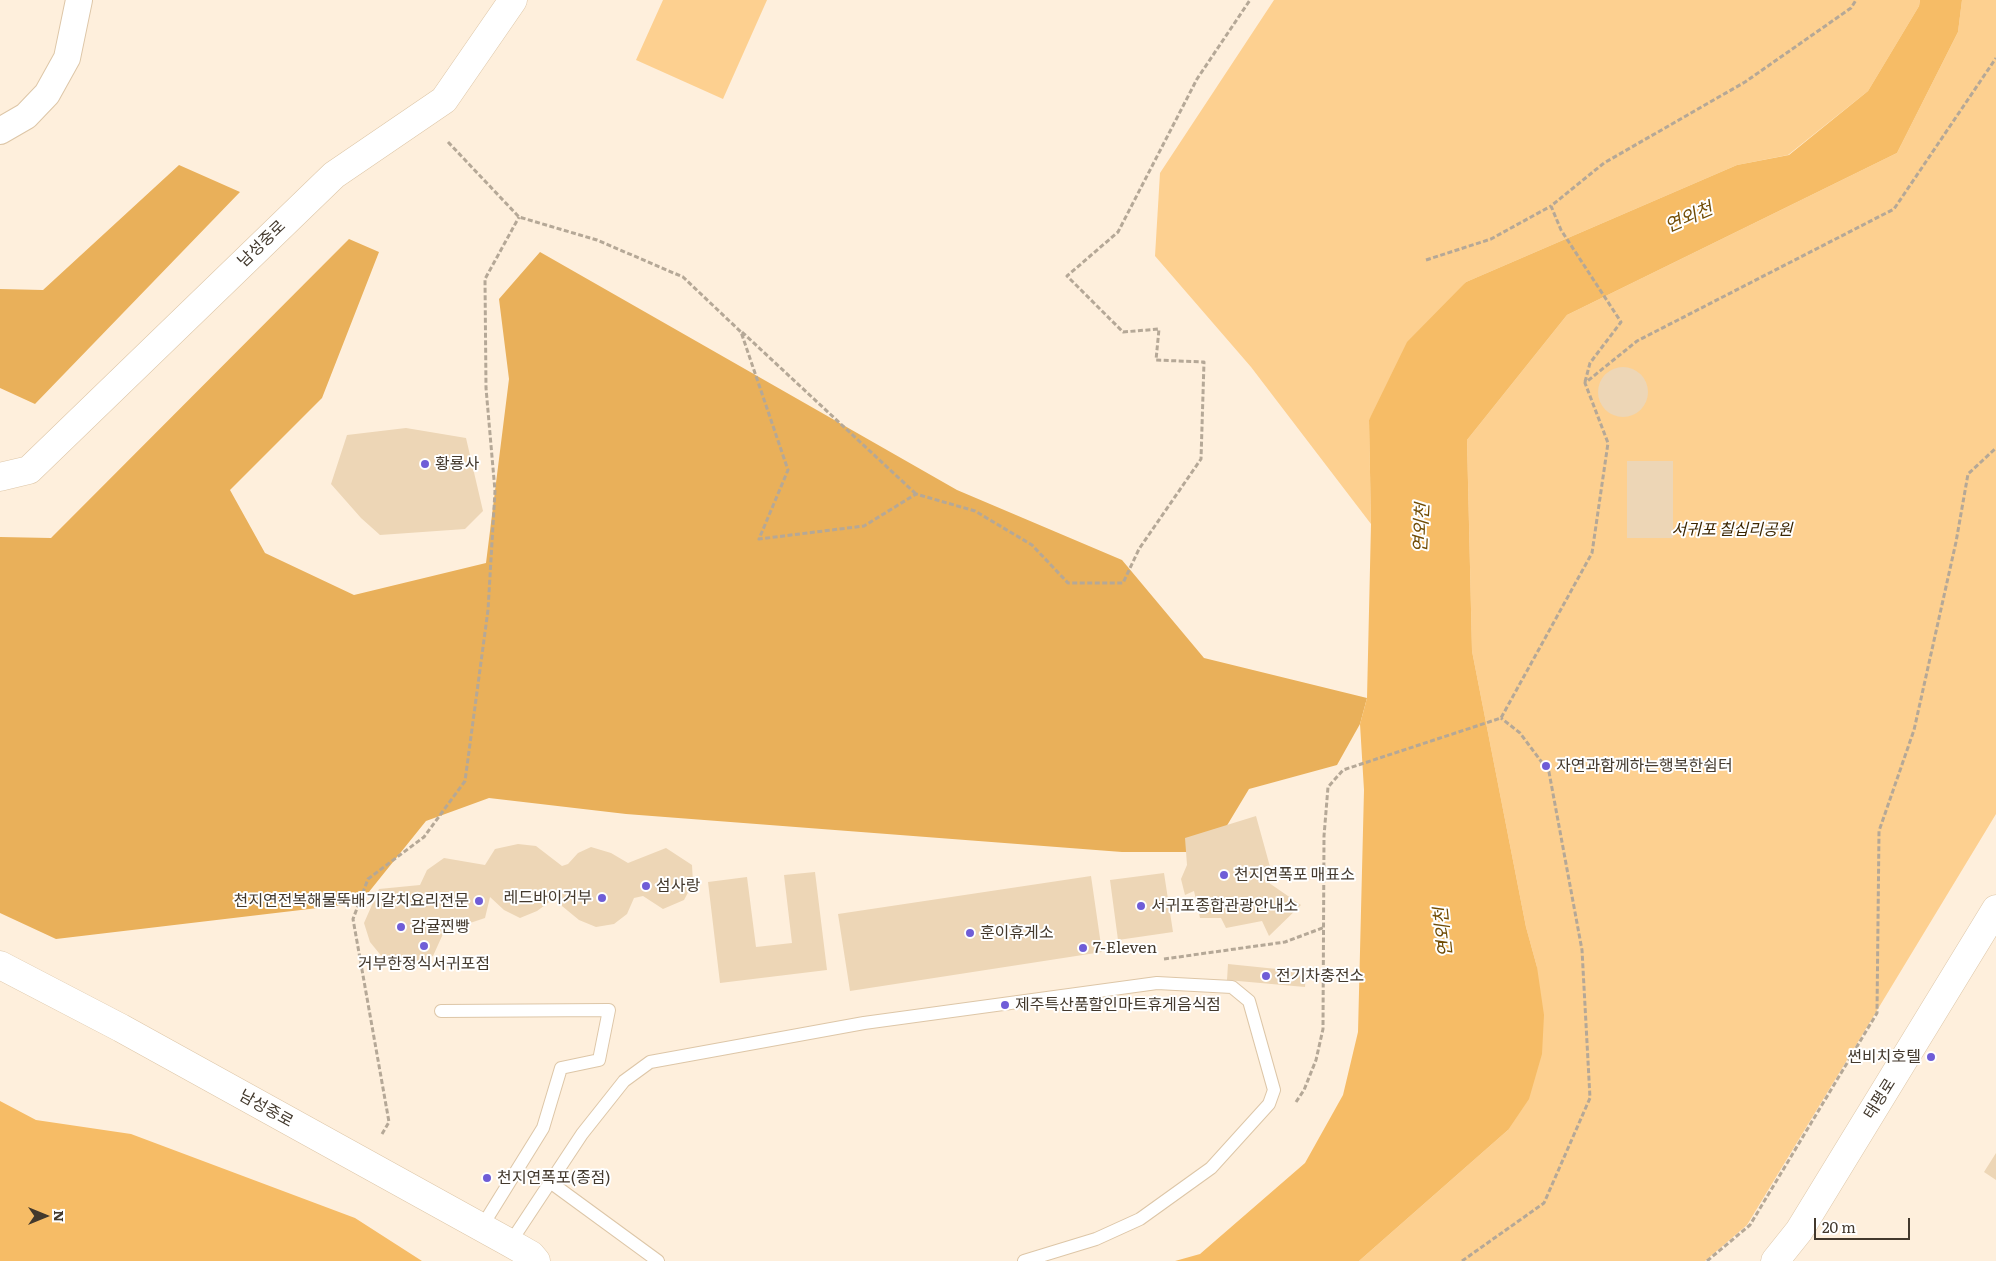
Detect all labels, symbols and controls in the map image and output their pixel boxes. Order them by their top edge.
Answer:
water label: 연외천 [1662,198,1716,238]
street label: 남성중로 [234,217,290,271]
place label: 황룡사 [435,454,479,474]
marker: 황룡사 [419,458,431,470]
water label: 연외천 [1410,503,1434,553]
park label: 서귀포 칠십리공원 [1672,520,1792,540]
place label: 자연과함께하는행복한쉼터 [1556,756,1733,776]
marker: 자연과함께하는행복한쉼터 [1540,760,1552,772]
place label: 천지연폭포 매표소 [1234,865,1355,885]
marker: 천지연폭포 매표소 [1218,869,1230,881]
place label: 섬사랑 [656,876,700,896]
marker: 섬사랑 [640,880,652,892]
place label: 레드바이거부 [504,888,592,908]
place label: 천지연전복해물뚝배기갈치요리전문 [233,891,469,911]
marker: 레드바이거부 [596,892,608,904]
marker: 천지연전복해물뚝배기갈치요리전문 [473,895,485,907]
place label: 서귀포종합관광안내소 [1151,896,1298,916]
marker: 서귀포종합관광안내소 [1135,900,1147,912]
water label: 연외천 [1431,906,1457,958]
place label: 감귤찐빵 [411,917,470,937]
marker: 감귤찐빵 [395,921,407,933]
place label: 훈이휴게소 [980,923,1054,943]
marker: 훈이휴게소 [964,927,976,939]
place label: 7-Eleven [1093,938,1157,958]
marker: 거부한정식서귀포점 [418,940,430,952]
marker: 7-Eleven [1077,942,1089,954]
place label: 거부한정식서귀포점 [358,954,490,974]
place label: 전기차충전소 [1276,966,1364,986]
marker: 전기차충전소 [1260,970,1272,982]
place label: 제주특산품할인마트휴게음식점 [1015,995,1221,1015]
marker: 제주특산품할인마트휴게음식점 [999,999,1011,1011]
place label: 썬비치호텔 [1847,1047,1921,1067]
marker: 썬비치호텔 [1925,1051,1937,1063]
street label: 태평로 [1860,1075,1900,1123]
street label: 남성중로 [236,1086,296,1132]
place label: 천지연폭포(종점) [497,1168,611,1188]
marker: 천지연폭포(종점) [481,1172,493,1184]
north arrow [20,1191,70,1241]
scale bar [1816,1208,1912,1240]
text: N [50,1210,70,1222]
text: 20 m [1822,1215,1856,1238]

